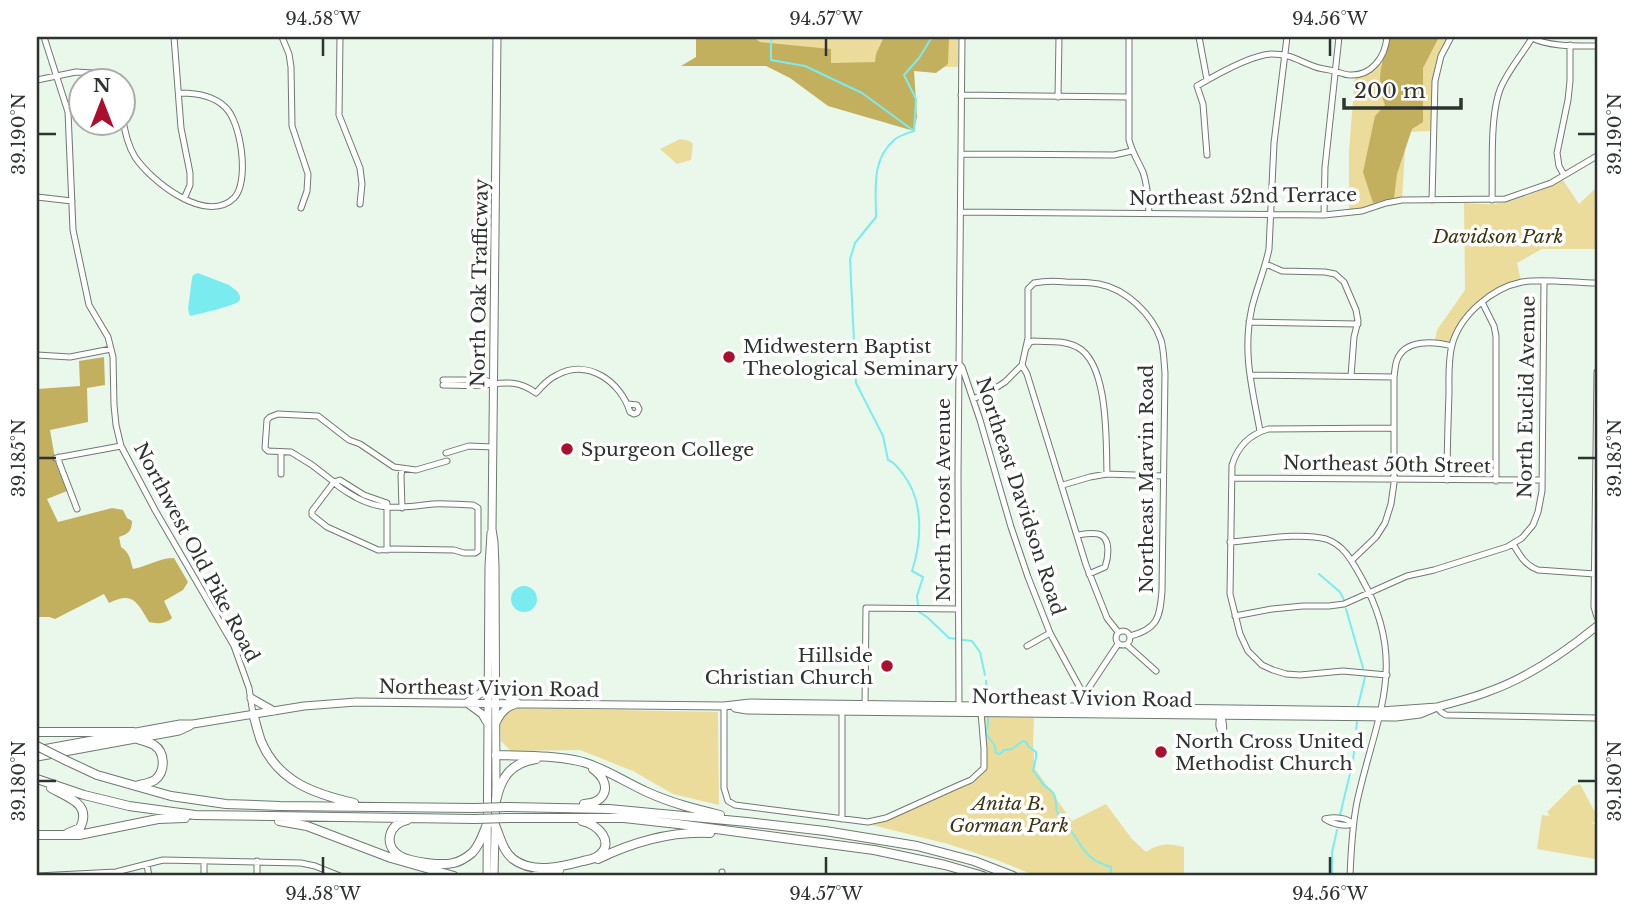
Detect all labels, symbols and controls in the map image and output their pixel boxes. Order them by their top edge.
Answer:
text: 94.58°W [285,8,362,30]
text: 94.57°W [789,8,864,30]
text: 94.56°W [1292,8,1369,30]
north arrow [66,66,136,136]
scale bar [1344,66,1461,110]
text: N [93,74,111,97]
text: 200 m [1354,78,1426,104]
text: 39.190°N [8,93,30,175]
text: 39.190°N [1604,93,1626,175]
street label: North Oak Trafficway [466,178,493,388]
street label: Northeast 52nd Terrace [1129,183,1357,210]
park label: Davidson Park [1432,225,1563,248]
street label: North Euclid Avenue [1513,295,1540,499]
place label: Midwestern Baptist Theological Seminary [743,335,958,380]
marker: Midwestern Baptist Theological Seminary [721,349,737,365]
street label: Northeast Marvin Road [1135,365,1158,593]
street label: Northeast Davidson Road [971,374,1070,618]
street label: North Troost Avenue [932,398,955,602]
text: 39.185°N [8,419,30,497]
text: 39.185°N [1604,419,1626,497]
street label: Northwest Old Pike Road [129,438,264,666]
place label: Spurgeon College [581,438,754,461]
marker: Spurgeon College [559,441,575,457]
street label: Northeast 50th Street [1283,451,1492,478]
place label: Hillside Christian Church [705,644,873,689]
marker: Hillside Christian Church [879,658,895,674]
street label: Northeast Vivion Road [378,675,600,702]
street label: Northeast Vivion Road [971,685,1193,712]
place label: North Cross United Methodist Church [1175,730,1364,775]
text: 39.180°N [8,740,30,822]
text: 39.180°N [1604,740,1626,822]
marker: North Cross United Methodist Church [1153,744,1169,760]
park label: Anita B. Gorman Park [949,792,1069,837]
text: 94.58°W [285,883,362,905]
text: 94.57°W [789,883,864,905]
text: 94.56°W [1292,883,1369,905]

